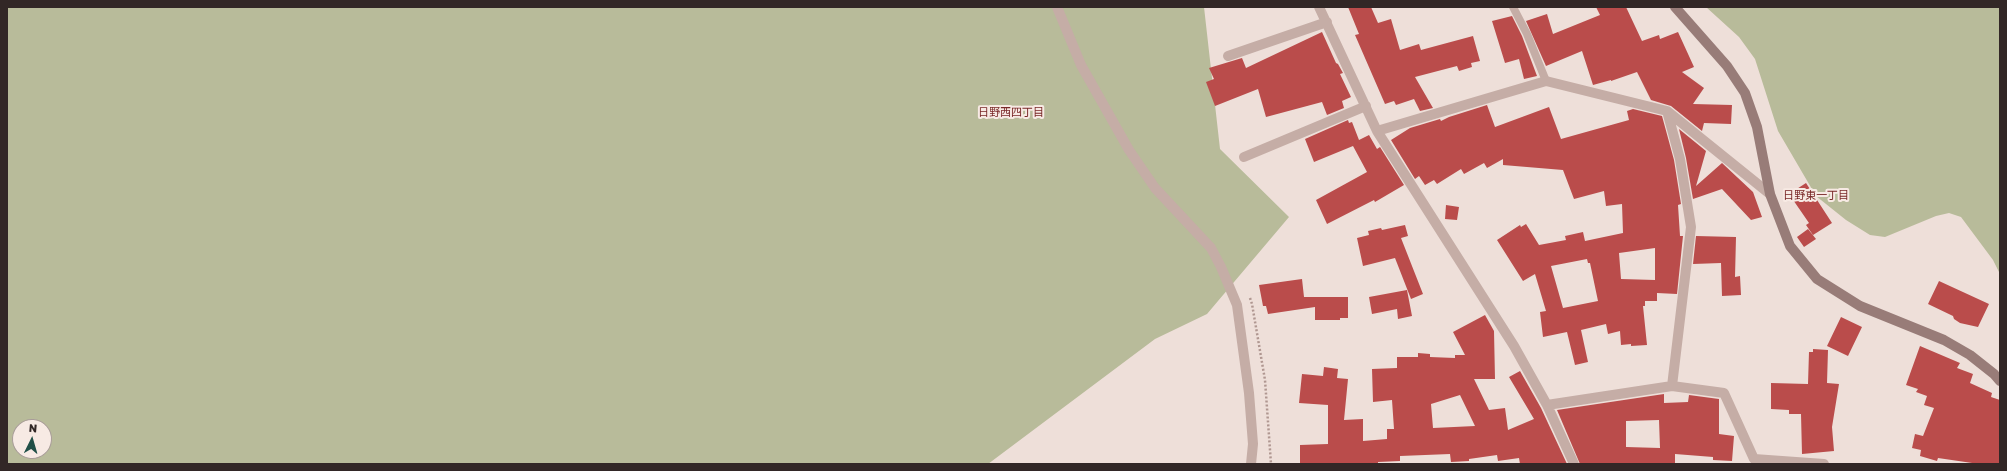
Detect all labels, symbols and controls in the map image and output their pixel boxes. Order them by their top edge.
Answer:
district label: 日野西四丁目 [978,106,1044,120]
district label: 日野東一丁目 [1783,189,1849,203]
north arrow [12,419,52,459]
text: N [28,421,38,434]

